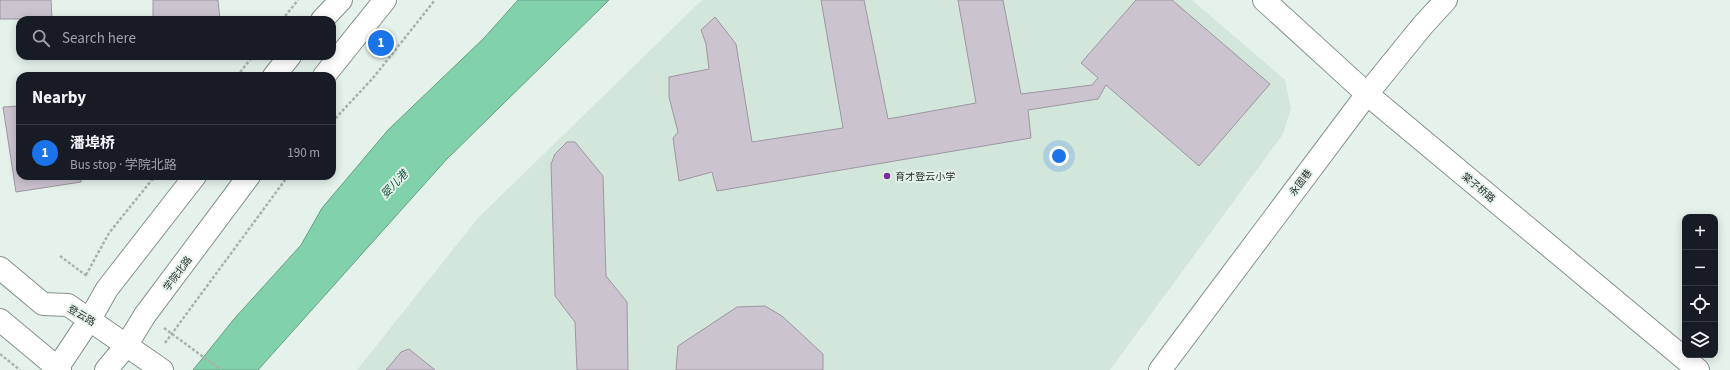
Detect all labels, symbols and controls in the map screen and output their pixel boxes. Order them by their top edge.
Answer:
search box [16,16,336,60]
icon: search [30,27,52,49]
text: Search here [62,28,136,49]
pin: 1 [368,28,394,58]
text: Nearby [32,86,86,110]
text: 潘埠桥 [70,133,115,154]
text: 1 [42,144,48,162]
text: 190 m [287,144,320,162]
your location [1049,146,1069,166]
text: Bus stop · 学院北路 [70,156,177,174]
water label: 婴儿港 [378,166,413,201]
street label: 永固巷 [1286,166,1315,199]
place label: 育才登云小学 [895,170,955,184]
street label: 棠子桥路 [1459,170,1498,206]
marker: 育才登云小学 [882,171,892,181]
map controls [1682,214,1718,358]
button: + [1682,214,1718,250]
button: − [1682,250,1718,286]
street label: 学院北路 [160,253,195,294]
button: locate [1682,286,1718,322]
street label: 登云路 [65,302,98,330]
button: layers [1682,322,1718,358]

